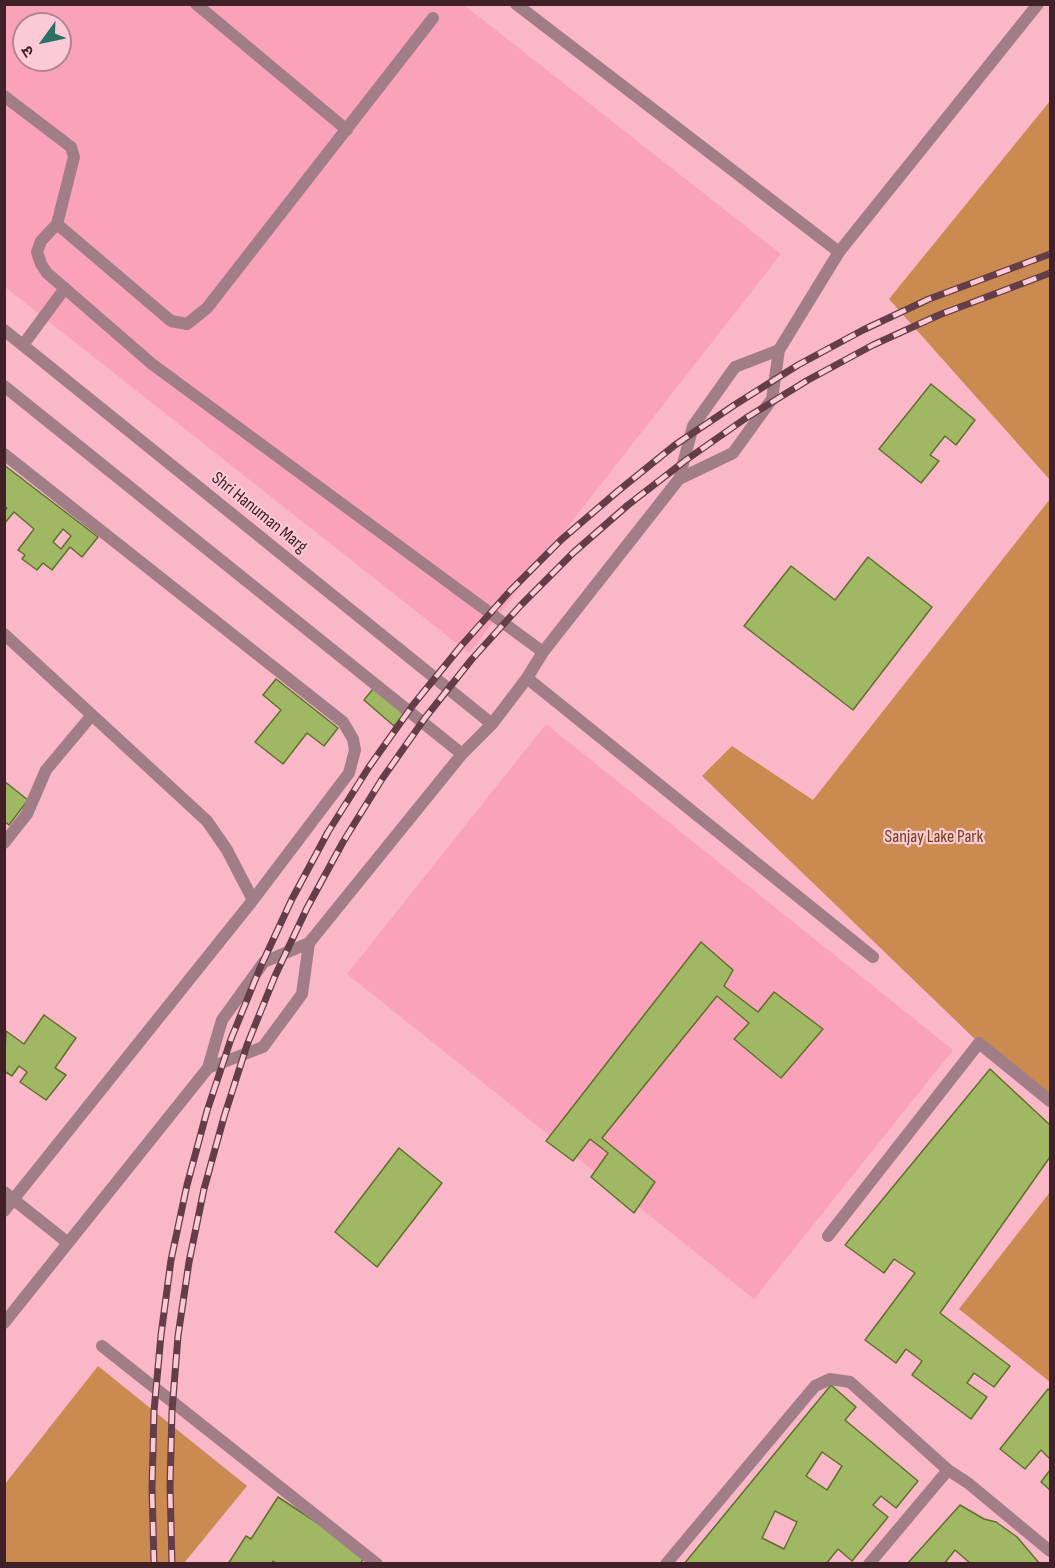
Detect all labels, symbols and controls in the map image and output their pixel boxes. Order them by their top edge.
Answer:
north arrow [12,12,72,72]
text: उ [18,42,39,60]
street label: Shri Hanuman Marg [207,468,311,558]
park label: Sanjay Lake Park [885,826,983,848]

